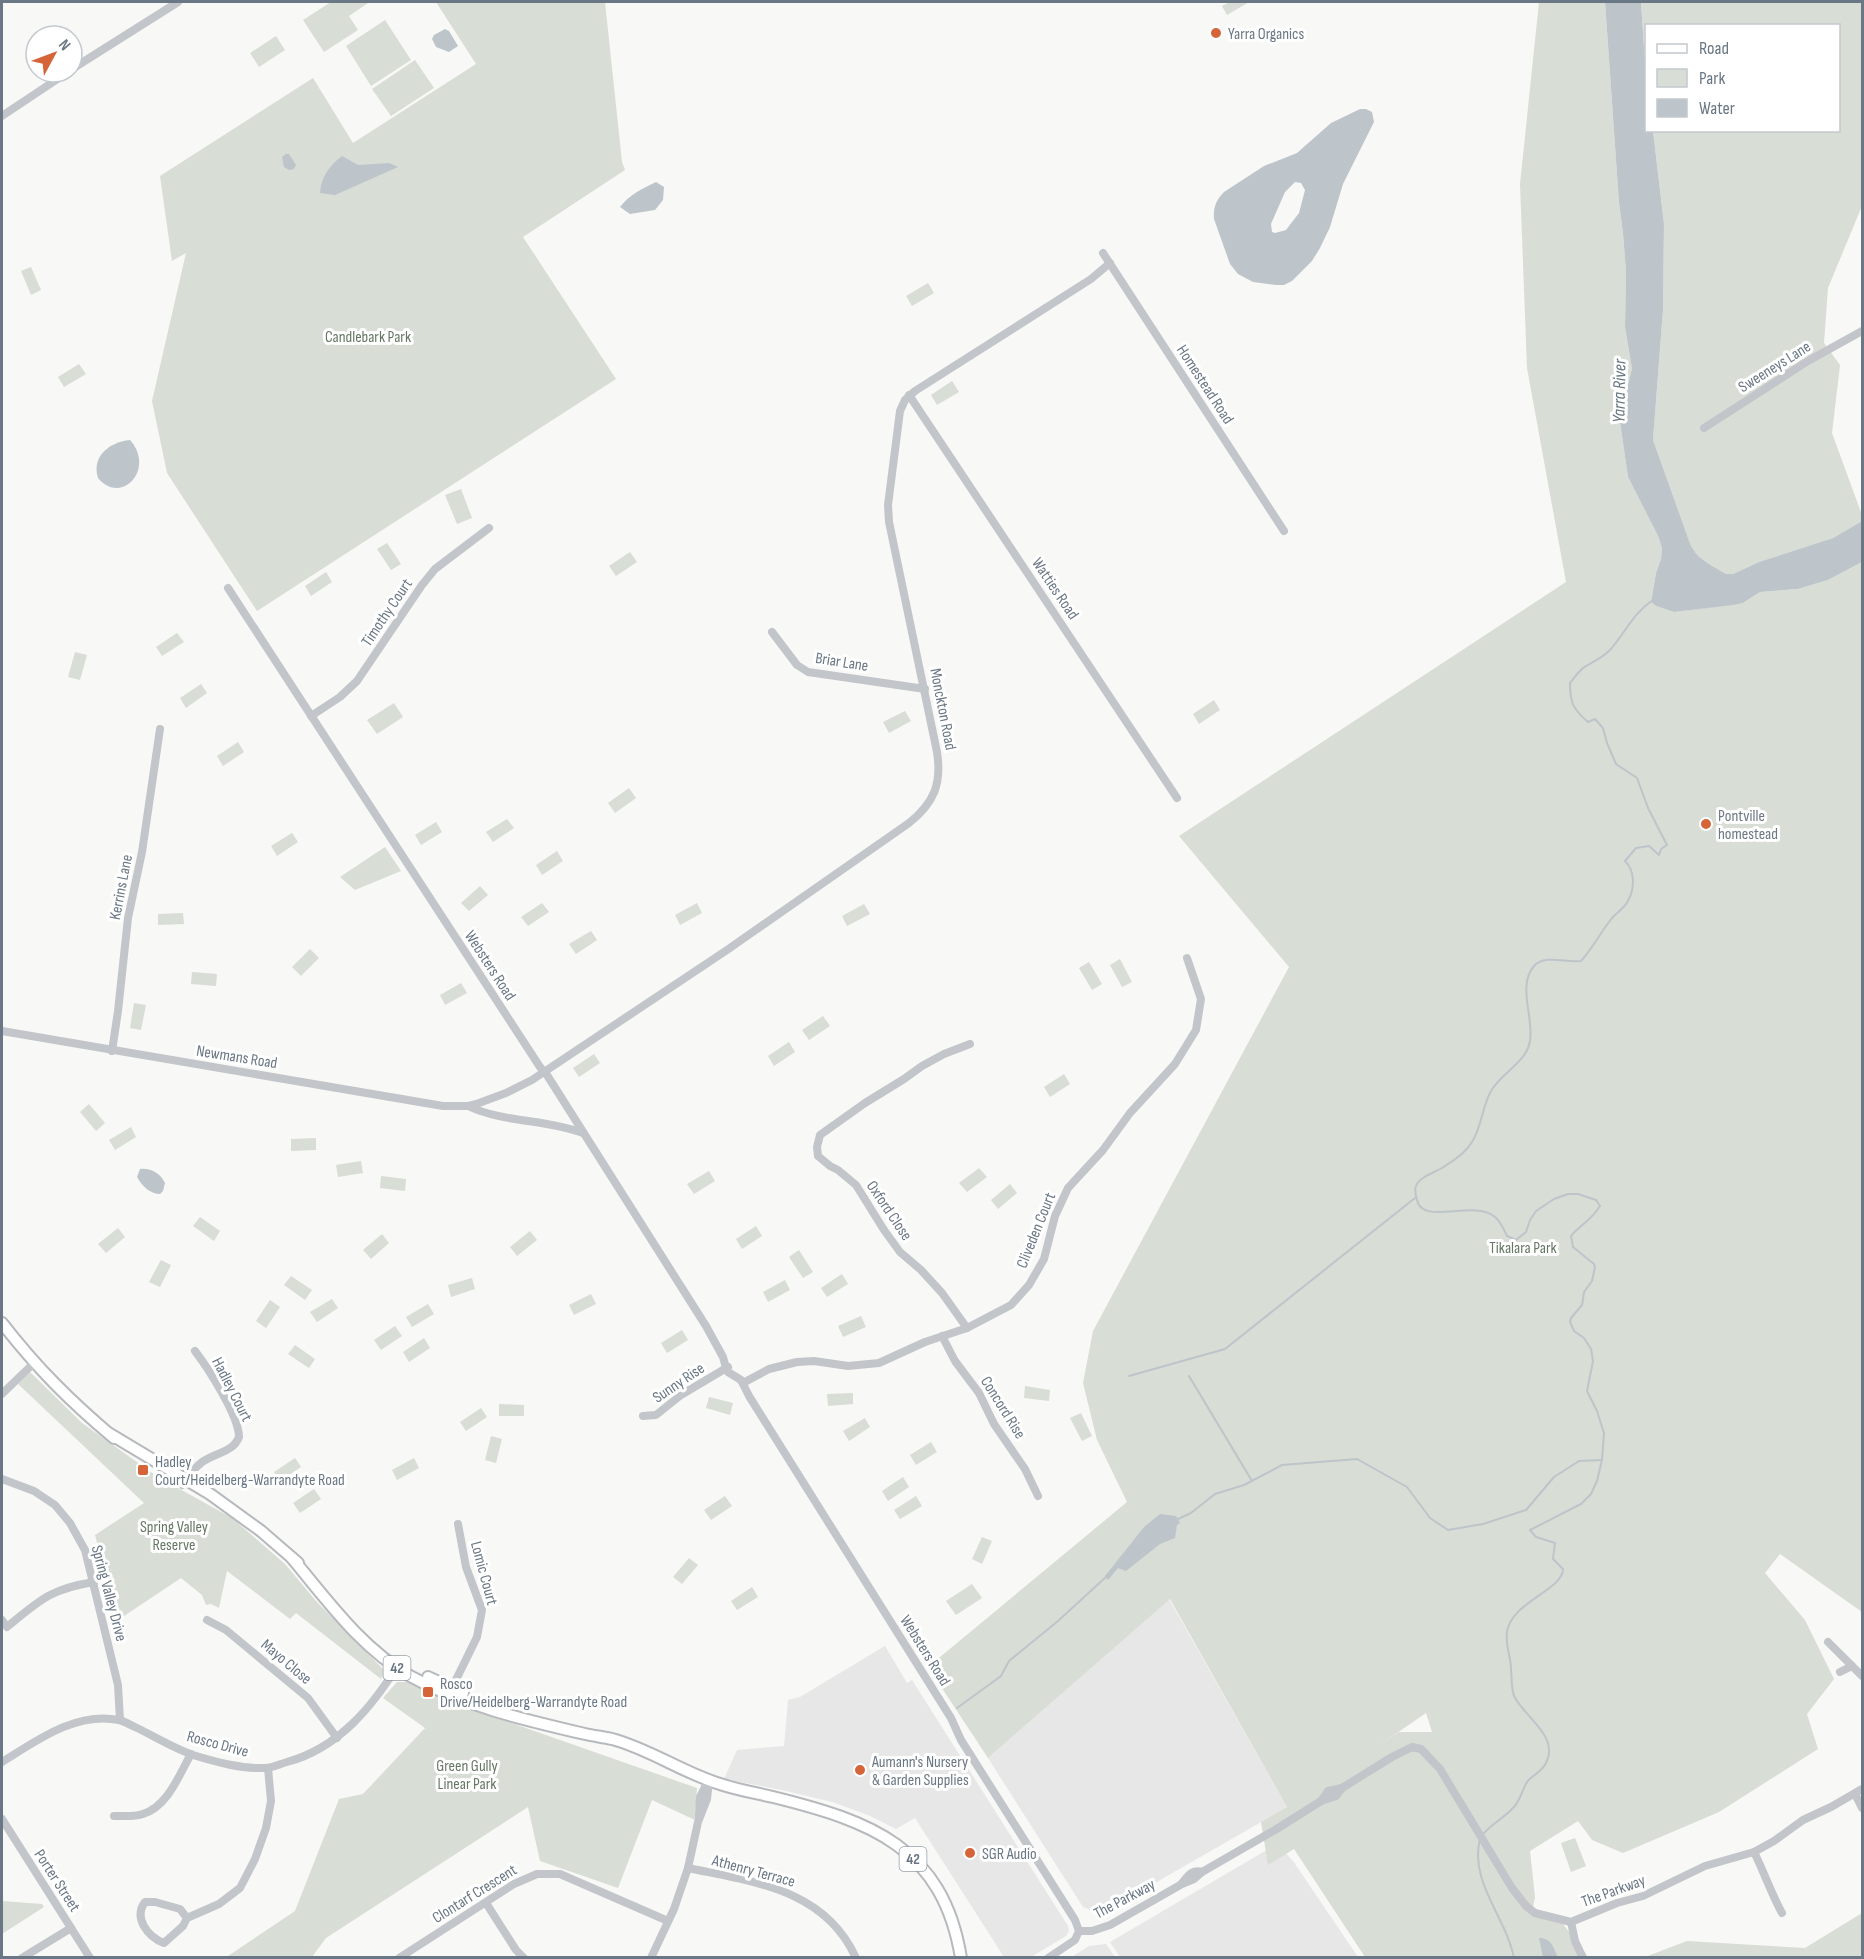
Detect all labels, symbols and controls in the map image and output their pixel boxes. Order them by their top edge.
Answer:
north arrow [24,24,84,84]
legend [1645,24,1840,132]
place label: Yarra Organics [1228,25,1304,44]
marker: Yarra Organics [1209,26,1223,40]
text: N [54,36,74,55]
text: Road [1699,38,1729,59]
text: Park [1699,68,1725,89]
text: Water [1699,98,1735,119]
park label: Candlebark Park [325,328,411,347]
street label: Sweeneys Lane [1735,338,1814,397]
street label: Homestead Road [1172,342,1237,428]
water label: Yarra River [1608,358,1631,423]
street label: Watties Road [1027,554,1082,623]
street label: Timothy Court [358,575,417,650]
street label: Briar Lane [814,649,870,676]
street label: Monckton Road [925,667,960,752]
place label: Pontville homestead [1718,807,1778,844]
marker: Pontville homestead [1699,817,1713,831]
street label: Kerrins Lane [106,853,137,922]
street label: Websters Road [460,927,519,1004]
street label: Newmans Road [195,1042,279,1073]
street label: Oxford Close [862,1177,916,1244]
street label: Cliveden Court [1013,1190,1060,1271]
park label: Tikalara Park [1489,1239,1557,1258]
street label: Hadley Court [207,1354,256,1425]
street label: Sunny Rise [649,1359,708,1407]
street label: Concord Rise [976,1373,1029,1443]
place label: Hadley Court/Heidelberg-Warrandyte Road [155,1453,345,1490]
marker: Hadley Court/Heidelberg-Warrandyte Road [136,1463,150,1477]
park label: Spring Valley Reserve [140,1518,208,1555]
street label: Lomic Court [466,1539,501,1607]
street label: Spring Valley Drive [87,1543,130,1643]
street label: Websters Road [896,1612,954,1690]
street label: Mayo Close [257,1635,315,1689]
road number: 42 [384,1656,410,1680]
place label: Rosco Drive/Heidelberg-Warrandyte Road [440,1675,627,1712]
marker: Rosco Drive/Heidelberg-Warrandyte Road [421,1685,435,1699]
street label: Rosco Drive [185,1727,251,1762]
place label: Aumann's Nursery & Garden Supplies [871,1753,969,1790]
park label: Green Gully Linear Park [436,1757,498,1794]
marker: Aumann's Nursery & Garden Supplies [853,1763,867,1777]
place label: SGR Audio [982,1845,1037,1864]
street label: Porter Street [30,1846,84,1916]
marker: SGR Audio [963,1846,977,1860]
road number: 42 [900,1847,926,1871]
street label: Athenry Terrace [709,1851,797,1892]
street label: Clontarf Crescent [429,1861,521,1928]
street label: The Parkway [1579,1871,1648,1912]
street label: The Parkway [1091,1875,1159,1923]

